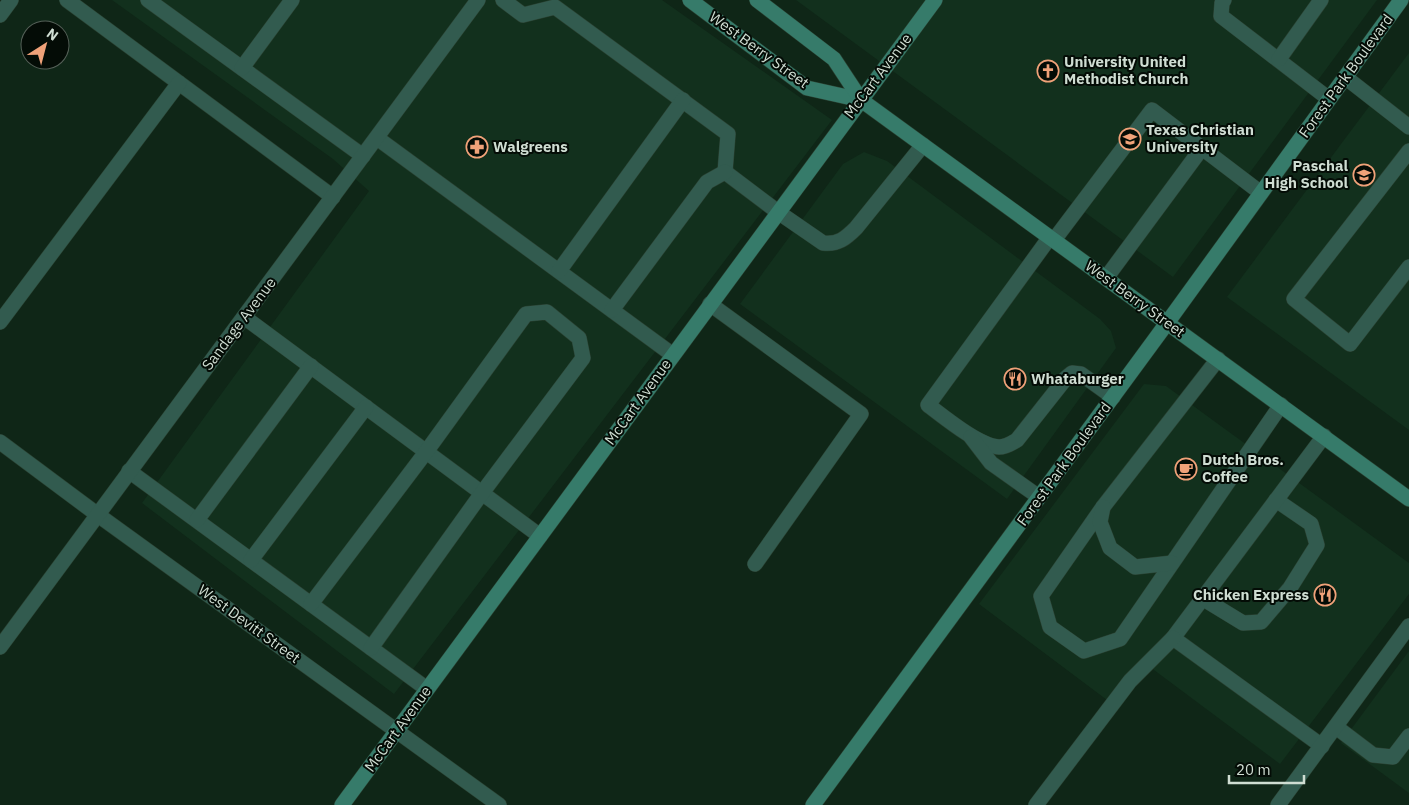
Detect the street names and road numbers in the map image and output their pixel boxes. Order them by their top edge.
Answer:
street label: West Berry Street [706,7,813,92]
street label: Forest Park Boulevard [1294,10,1397,141]
street label: McCart Avenue [839,29,916,122]
street label: West Berry Street [1082,256,1189,341]
street label: Sandage Avenue [197,273,280,374]
street label: McCart Avenue [600,355,675,448]
street label: Forest Park Boulevard [1012,398,1115,529]
street label: West Devitt Street [194,580,304,667]
street label: McCart Avenue [360,682,435,775]

